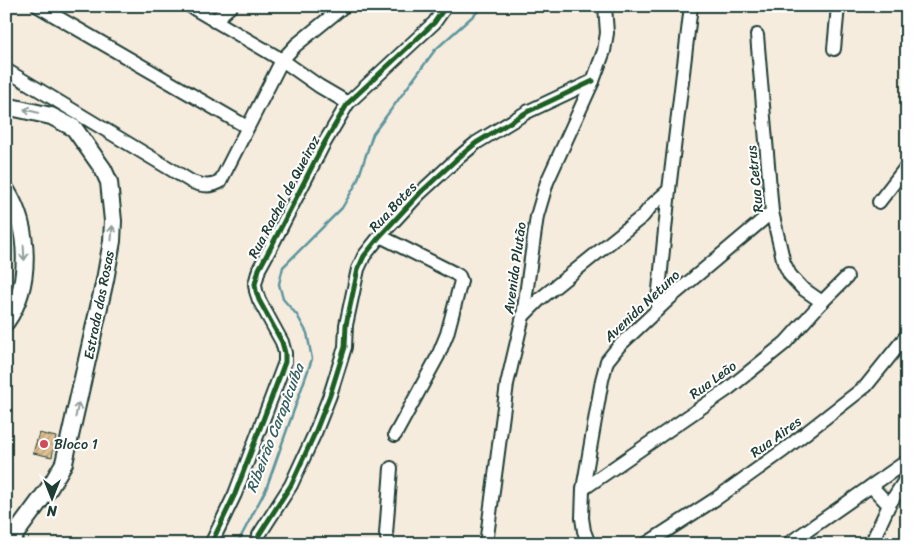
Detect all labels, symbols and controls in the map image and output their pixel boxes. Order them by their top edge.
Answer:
one-way arrow [24,105,40,115]
street label: Rua Rachel de Queiroz [241,131,327,263]
street label: Rua Cetrus [739,144,771,214]
street label: Rua Botes [363,175,424,238]
street label: Avenida Plutão [496,220,534,317]
one-way arrow [107,225,117,241]
one-way arrow [19,245,28,261]
street label: Estrada das Rosas [76,248,122,362]
street label: Avenida Netuno [597,264,686,349]
street label: Rua Leão [684,354,742,406]
water label: Ribeirão Carapicuíba [238,358,312,496]
one-way arrow [72,402,82,418]
street label: Rua Aires [745,409,808,464]
place label: Bloco 1 [54,432,98,457]
marker: Bloco 1 [38,438,50,450]
north arrow [28,472,78,522]
text: N [47,498,58,523]

